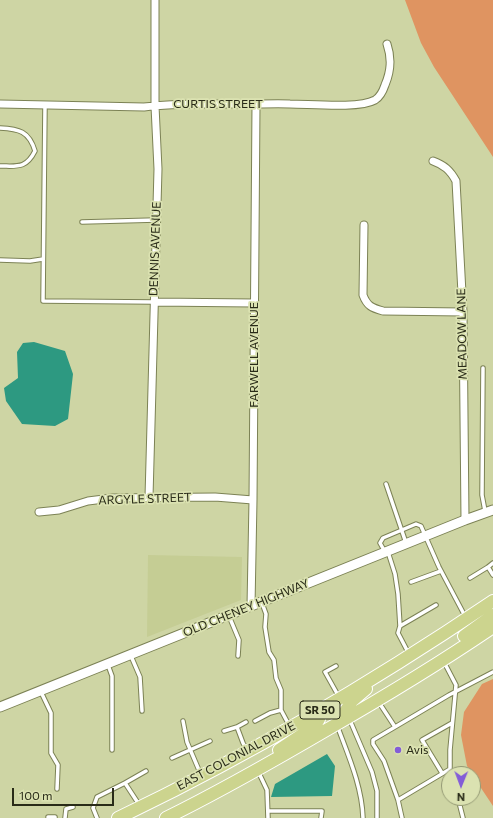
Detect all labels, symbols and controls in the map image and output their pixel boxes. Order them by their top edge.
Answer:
street label: CURTIS STREET [173,97,263,111]
street label: DENNIS AVENUE [146,202,164,296]
street label: MEADOW LANE [454,288,470,380]
street label: FARWELL AVENUE [247,302,261,408]
street label: ARGYLE STREET [98,490,192,508]
street label: OLD CHENEY HIGHWAY [181,576,311,640]
road number: SR 50 [300,701,340,719]
street label: EAST COLONIAL DRIVE [174,719,298,793]
place label: Avis [406,743,429,757]
marker: Avis [393,745,403,755]
north arrow [441,766,481,806]
scale bar [14,780,116,806]
text: 100 m [19,788,53,802]
text: N [457,791,465,804]

